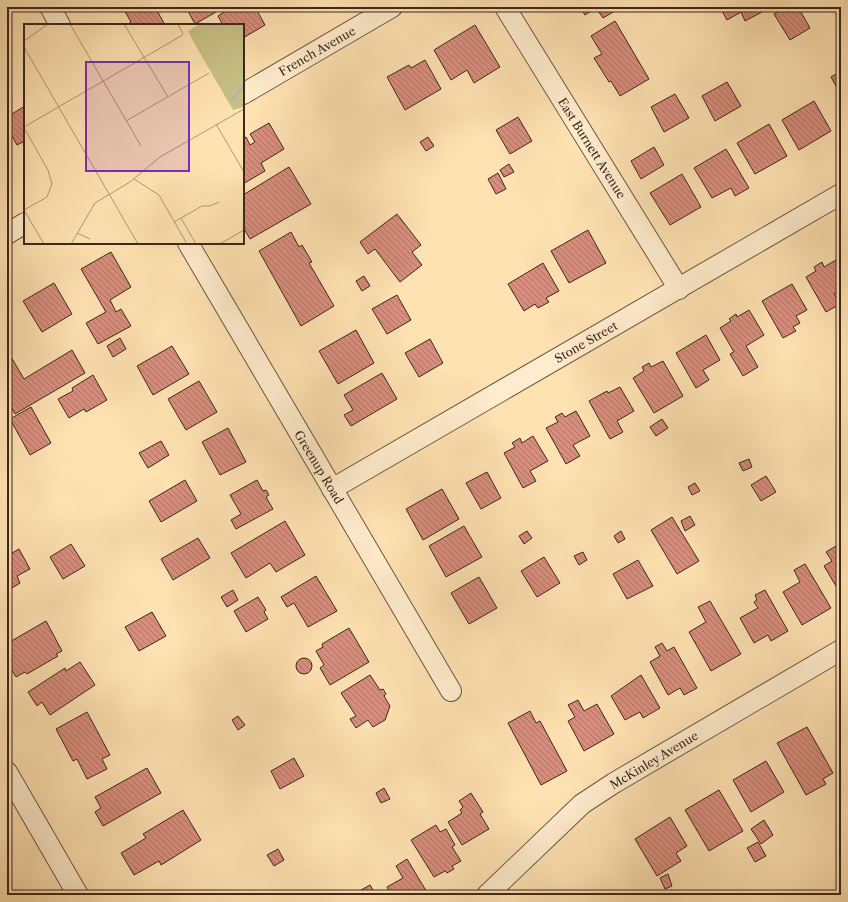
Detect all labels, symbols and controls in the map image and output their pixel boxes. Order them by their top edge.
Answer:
street label: French Avenue [276,23,358,79]
inset map [24,24,244,244]
street label: East Burnett Avenue [555,95,629,201]
street label: Stone Street [552,318,621,366]
street label: Greenup Road [291,427,347,507]
street label: McKinley Avenue [607,728,701,792]

